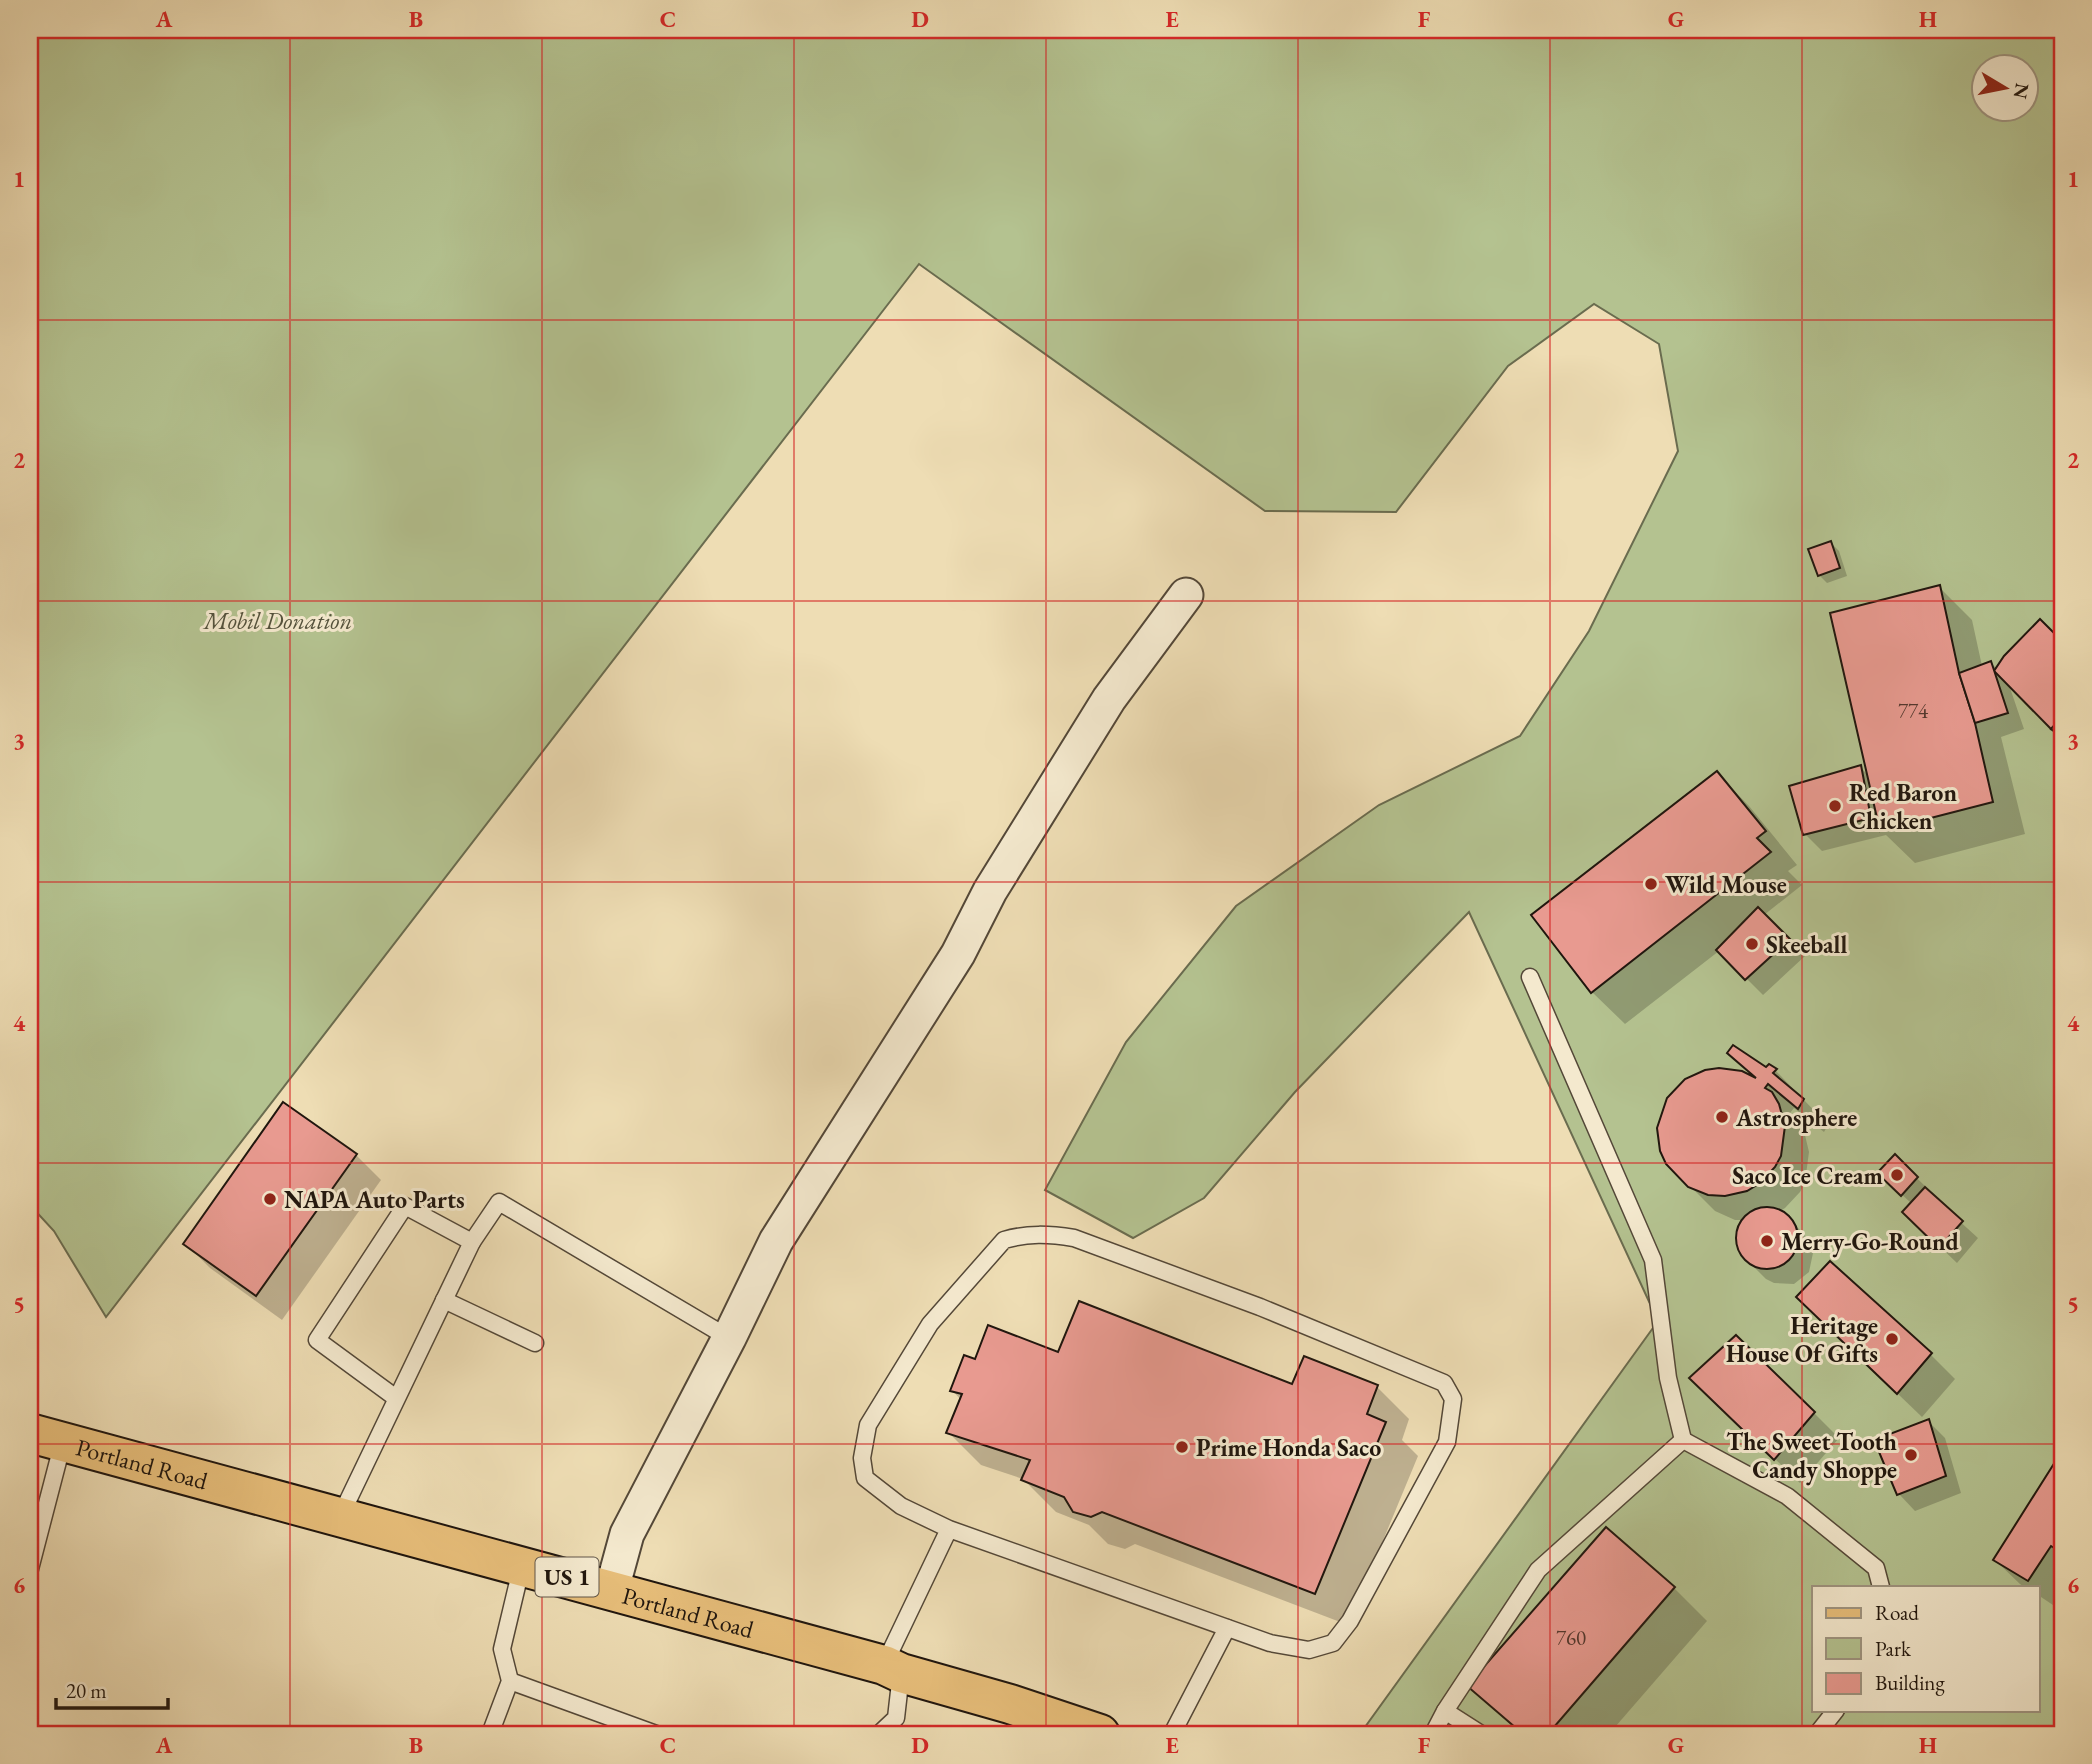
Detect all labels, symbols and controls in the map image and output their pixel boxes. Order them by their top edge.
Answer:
text: A [155,4,173,34]
text: B [409,4,423,34]
text: C [660,4,676,34]
text: D [911,4,929,34]
text: E [1165,4,1179,34]
text: F [1418,4,1431,34]
text: G [1668,4,1684,34]
text: H [1919,4,1937,34]
north arrow [1969,52,2039,122]
text: N [2007,81,2035,101]
text: 1 [13,164,25,194]
text: 1 [2067,164,2079,194]
text: 2 [13,445,25,475]
text: 2 [2067,445,2079,475]
park label: Mobil Donation [202,605,352,636]
house number: 774 [1898,697,1929,724]
text: 3 [13,726,25,756]
text: 3 [2067,726,2079,756]
place label: Red Baron Chicken [1849,777,1957,836]
marker: Red Baron Chicken [1827,798,1843,814]
place label: Wild Mouse [1665,869,1787,900]
marker: Wild Mouse [1643,876,1659,892]
place label: Skeeball [1766,929,1847,960]
marker: Skeeball [1744,936,1760,952]
text: 4 [13,1008,26,1038]
text: 4 [2067,1008,2080,1038]
place label: Astrosphere [1735,1102,1857,1133]
marker: Astrosphere [1714,1109,1730,1125]
place label: Saco Ice Cream [1732,1160,1883,1191]
marker: Saco Ice Cream [1889,1167,1905,1183]
place label: NAPA Auto Parts [284,1184,465,1215]
marker: NAPA Auto Parts [262,1191,278,1207]
place label: Merry-Go-Round [1781,1226,1960,1258]
marker: Merry-Go-Round [1759,1233,1775,1249]
text: 5 [13,1289,25,1319]
text: 5 [2067,1289,2079,1319]
place label: Heritage House Of Gifts [1726,1310,1878,1369]
marker: Heritage House Of Gifts [1884,1331,1900,1347]
place label: The Sweet Tooth Candy Shoppe [1726,1426,1898,1486]
street label: Portland Road [73,1431,212,1496]
place label: Prime Honda Saco [1196,1432,1381,1463]
marker: Prime Honda Saco [1174,1439,1190,1455]
marker: The Sweet Tooth Candy Shoppe [1903,1447,1919,1463]
road number: US 1 [536,1558,598,1596]
text: 6 [13,1570,25,1600]
text: 6 [2067,1570,2079,1600]
street label: Portland Road [619,1579,758,1645]
legend [1812,1586,2039,1712]
text: Road [1875,1599,1919,1626]
house number: 760 [1556,1624,1586,1651]
text: Park [1875,1635,1912,1662]
scale bar [56,1666,168,1710]
text: Building [1875,1669,1945,1696]
text: 20 m [66,1677,107,1704]
text: A [155,1730,173,1760]
text: B [409,1730,423,1760]
text: C [660,1730,676,1760]
text: D [911,1730,929,1760]
text: E [1165,1730,1179,1760]
text: F [1418,1730,1431,1760]
text: G [1668,1730,1684,1760]
text: H [1919,1730,1937,1760]

